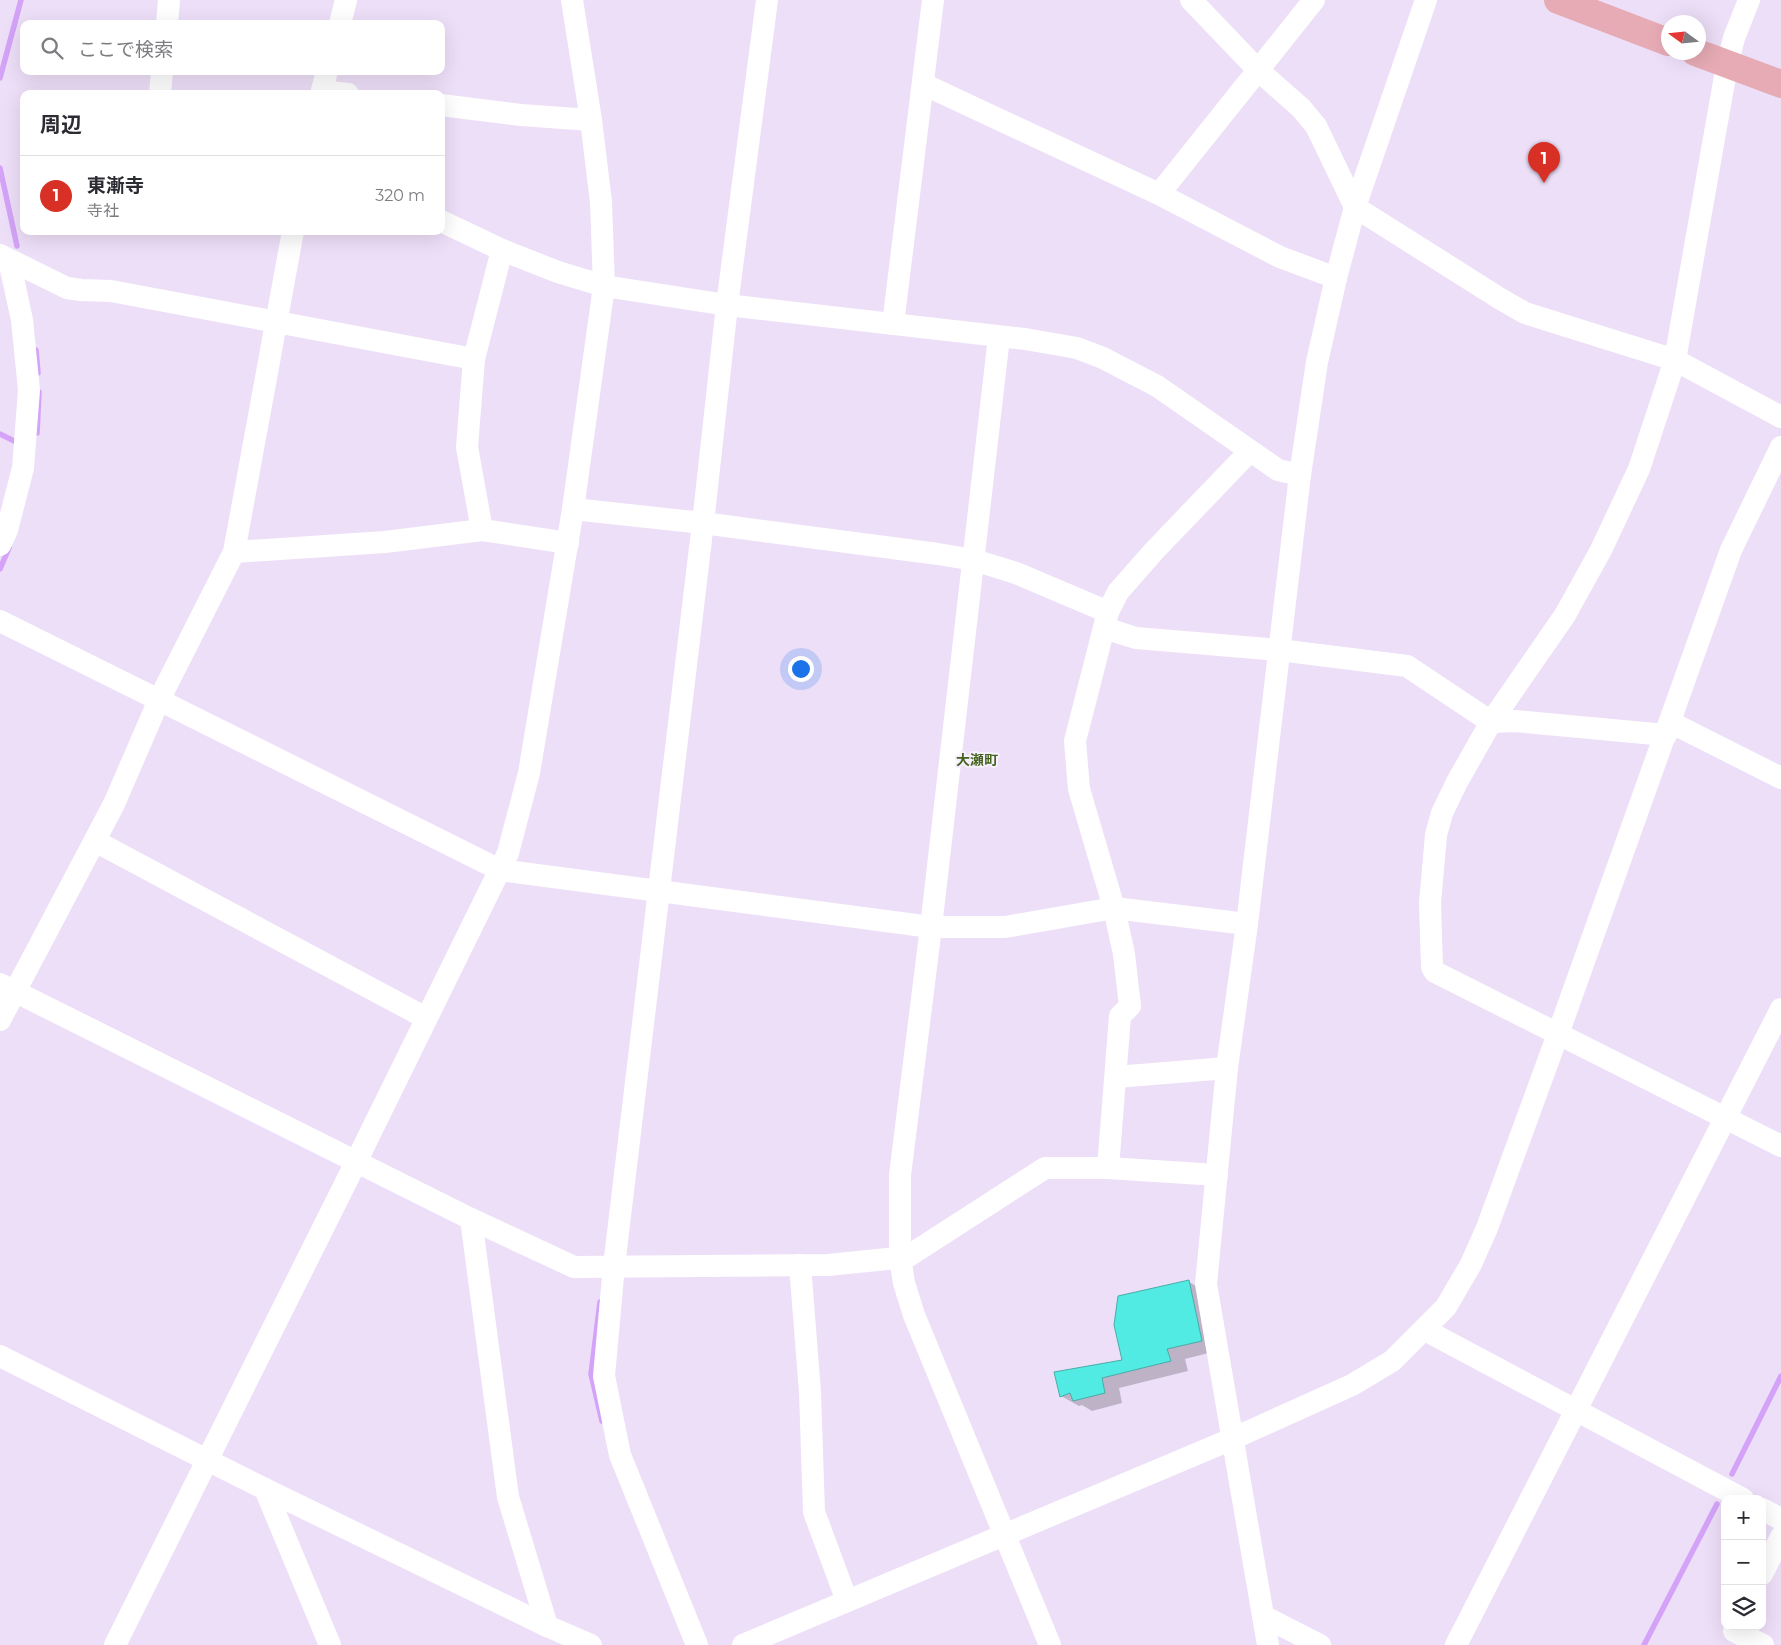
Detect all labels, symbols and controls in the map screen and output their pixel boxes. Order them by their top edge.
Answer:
north arrow [1661,15,1706,60]
search box [20,20,445,75]
icon: search [38,34,66,62]
text: ここで検索 [78,38,173,61]
text: 周辺 [40,112,82,137]
pin: 1 [1528,142,1560,183]
text: 東漸寺 [87,174,144,197]
text: 1 [53,186,59,205]
text: 320 m [375,186,425,205]
text: 寺社 [87,201,119,220]
your location [788,656,814,682]
district label: 大瀬町 [956,751,998,769]
map controls [1721,1495,1766,1630]
button: + [1721,1495,1766,1540]
button: − [1721,1540,1766,1585]
button: layers [1721,1585,1766,1630]

